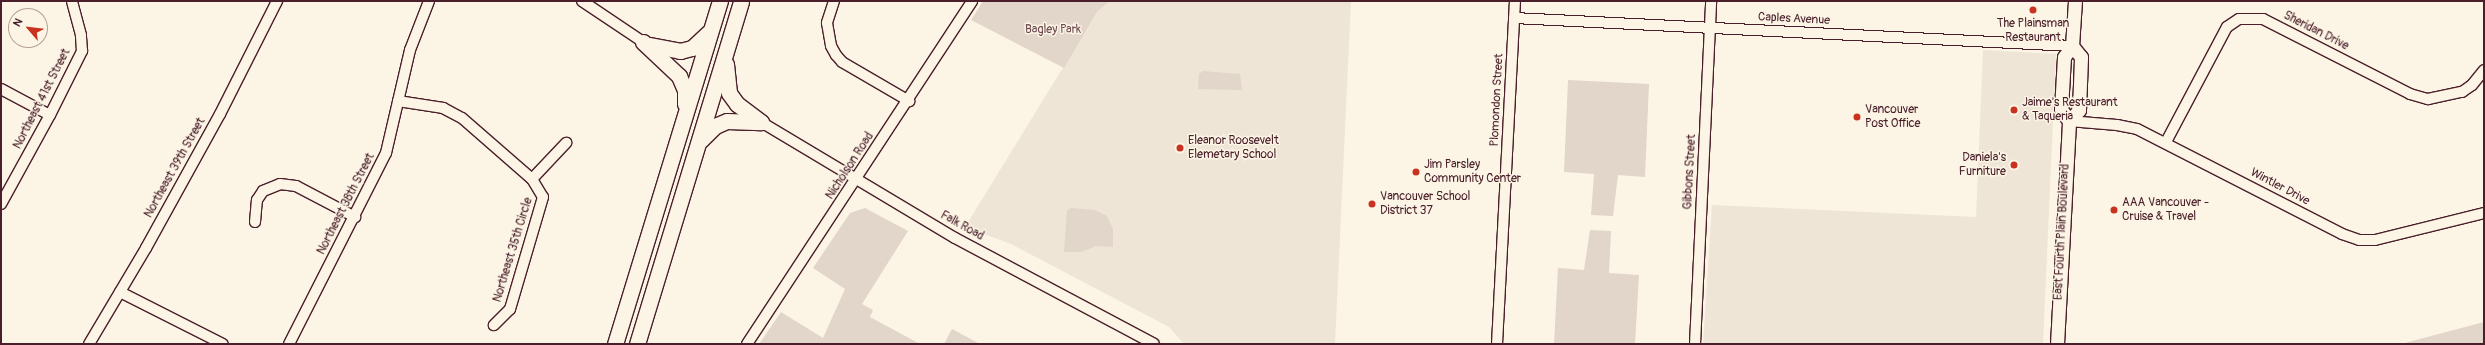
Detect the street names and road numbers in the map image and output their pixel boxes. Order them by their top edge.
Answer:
street label: Sheridan Drive [2281,8,2351,54]
street label: Caples Avenue [1758,10,1830,28]
street label: Northeast 41st Street [10,46,74,152]
street label: Plomondon Street [1487,53,1507,147]
street label: Northeast 39th Street [142,115,208,221]
street label: Nicholson Road [823,130,877,202]
street label: Gibbons Street [1681,134,1699,210]
street label: Northeast 38th Street [314,151,378,257]
street label: East Fourth Plain Boulevard [2051,163,2073,301]
street label: Wintler Drive [2248,165,2312,209]
street label: Northeast 35th Circle [490,196,536,304]
street label: Falk Road [938,208,986,244]

